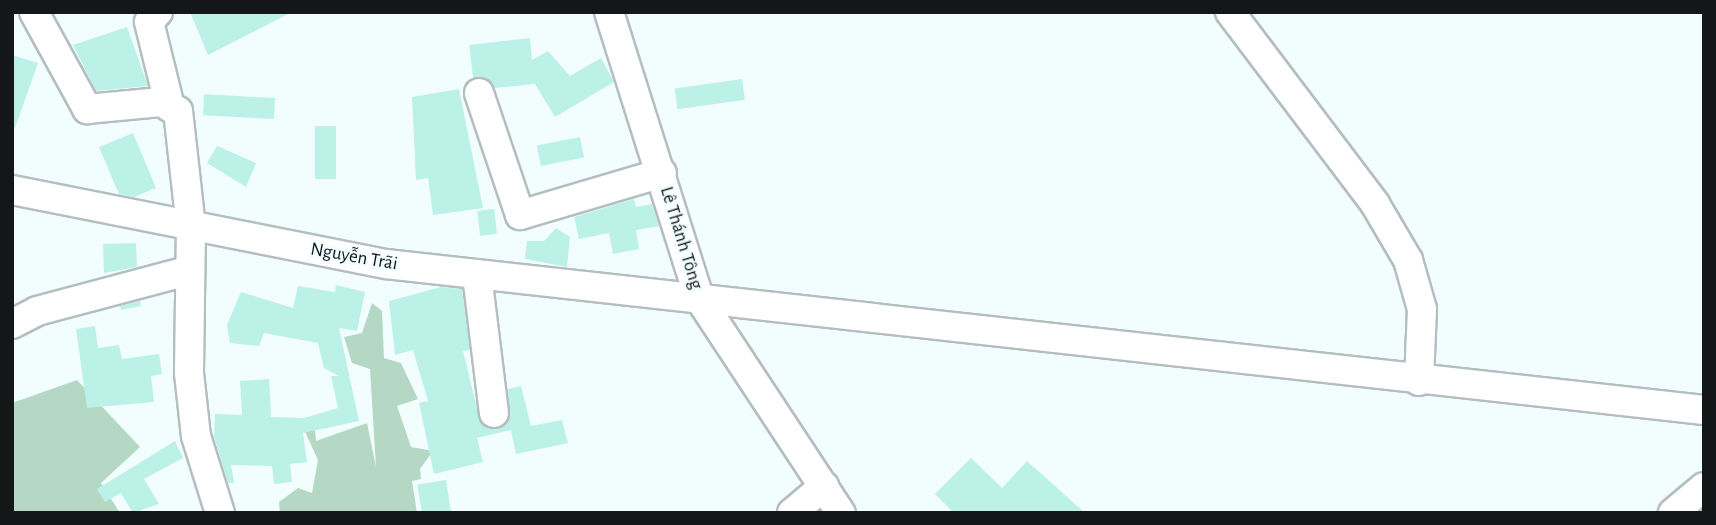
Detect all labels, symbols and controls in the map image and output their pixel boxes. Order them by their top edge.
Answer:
street label: Lê Thánh Tông [655,184,707,292]
street label: Nguyễn Trãi [309,238,399,276]

